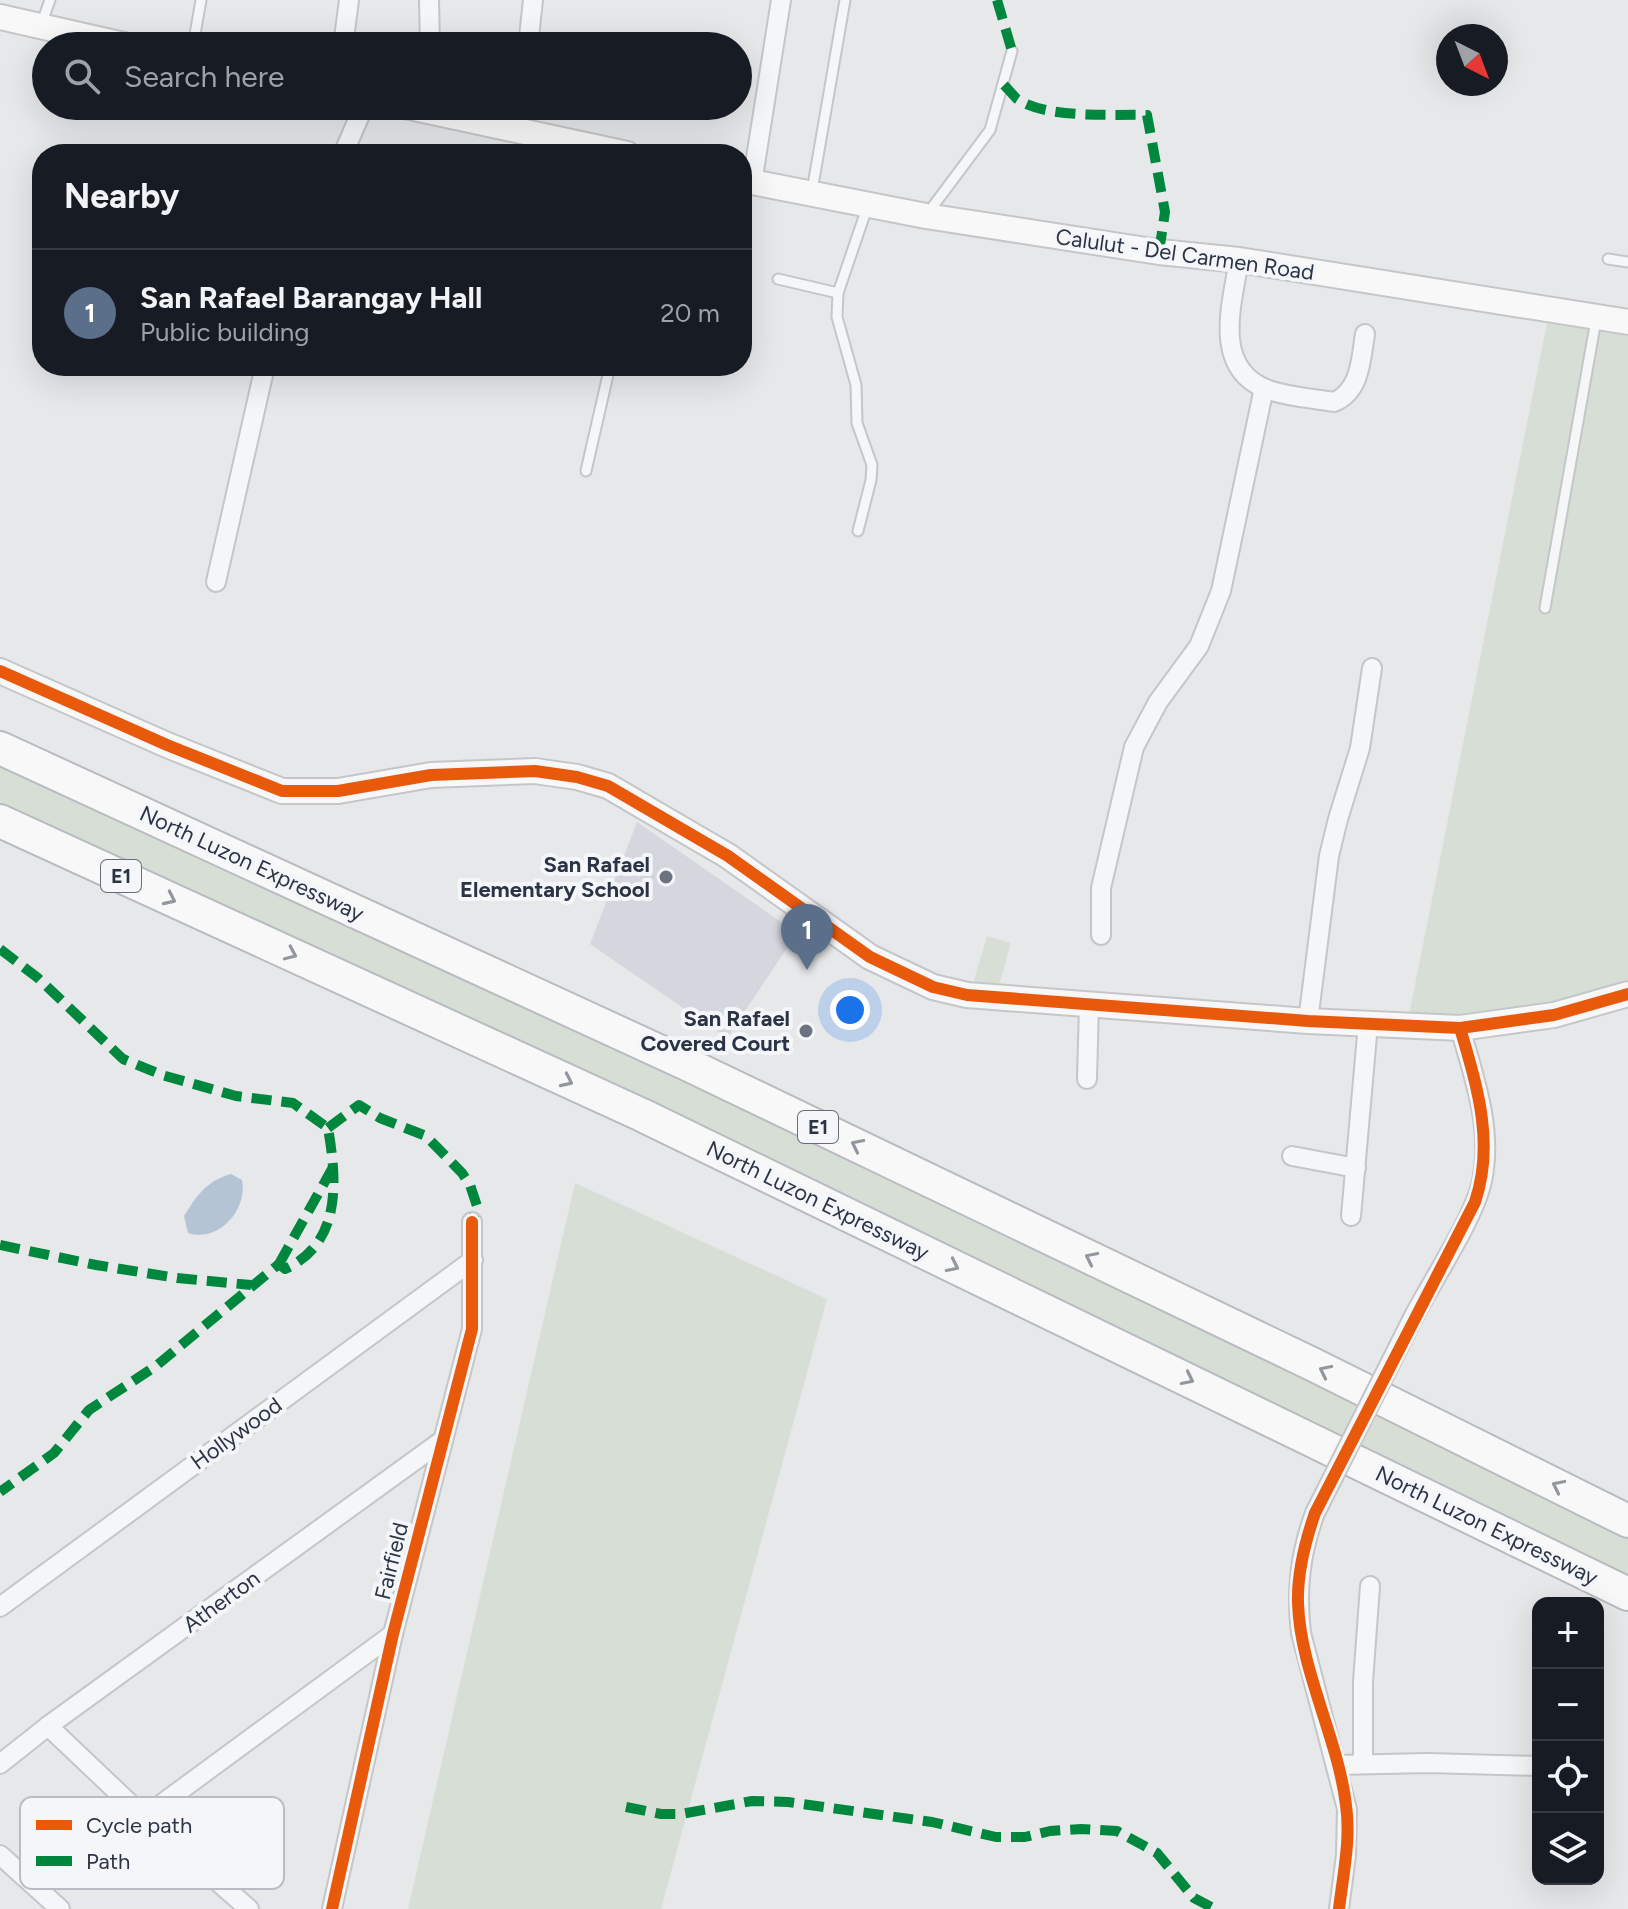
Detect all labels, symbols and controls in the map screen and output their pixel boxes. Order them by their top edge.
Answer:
north arrow [1436,24,1508,96]
search box [32,32,752,120]
icon: search [60,54,104,98]
text: Search here [124,58,284,95]
text: Nearby [64,176,179,217]
street label: Calulut - Del Carmen Road [1054,223,1316,286]
text: San Rafael Barangay Hall [140,279,482,316]
text: 1 [85,297,95,329]
text: 20 m [660,297,720,329]
text: Public building [140,316,309,348]
street label: North Luzon Expressway [135,800,369,927]
place label: San Rafael Elementary School [460,851,650,903]
road number: E1 [101,860,141,892]
marker: San Rafael Elementary School [657,868,675,886]
one-way arrow [162,889,176,905]
pin: 1 [781,904,833,970]
one-way arrow [283,944,297,960]
your location [830,990,870,1030]
place label: San Rafael Covered Court [640,1005,790,1057]
marker: San Rafael Covered Court [797,1022,815,1040]
one-way arrow [559,1071,574,1087]
road number: E1 [798,1111,838,1143]
street label: North Luzon Expressway [702,1135,934,1266]
one-way arrow [850,1139,865,1155]
one-way arrow [1084,1252,1099,1268]
one-way arrow [945,1256,960,1272]
one-way arrow [1319,1365,1333,1381]
one-way arrow [1179,1369,1194,1385]
street label: Hollywood [185,1391,287,1475]
street label: North Luzon Expressway [1371,1460,1603,1591]
one-way arrow [1552,1480,1567,1496]
street label: Fairfield [369,1520,414,1602]
street label: Atherton [178,1565,265,1638]
map controls [1532,1597,1604,1885]
button: + [1532,1597,1604,1669]
button: − [1532,1669,1604,1741]
button: locate [1532,1741,1604,1813]
legend [20,1797,284,1889]
text: Cycle path [86,1812,192,1839]
button: layers [1532,1813,1604,1885]
text: Path [86,1848,130,1875]

